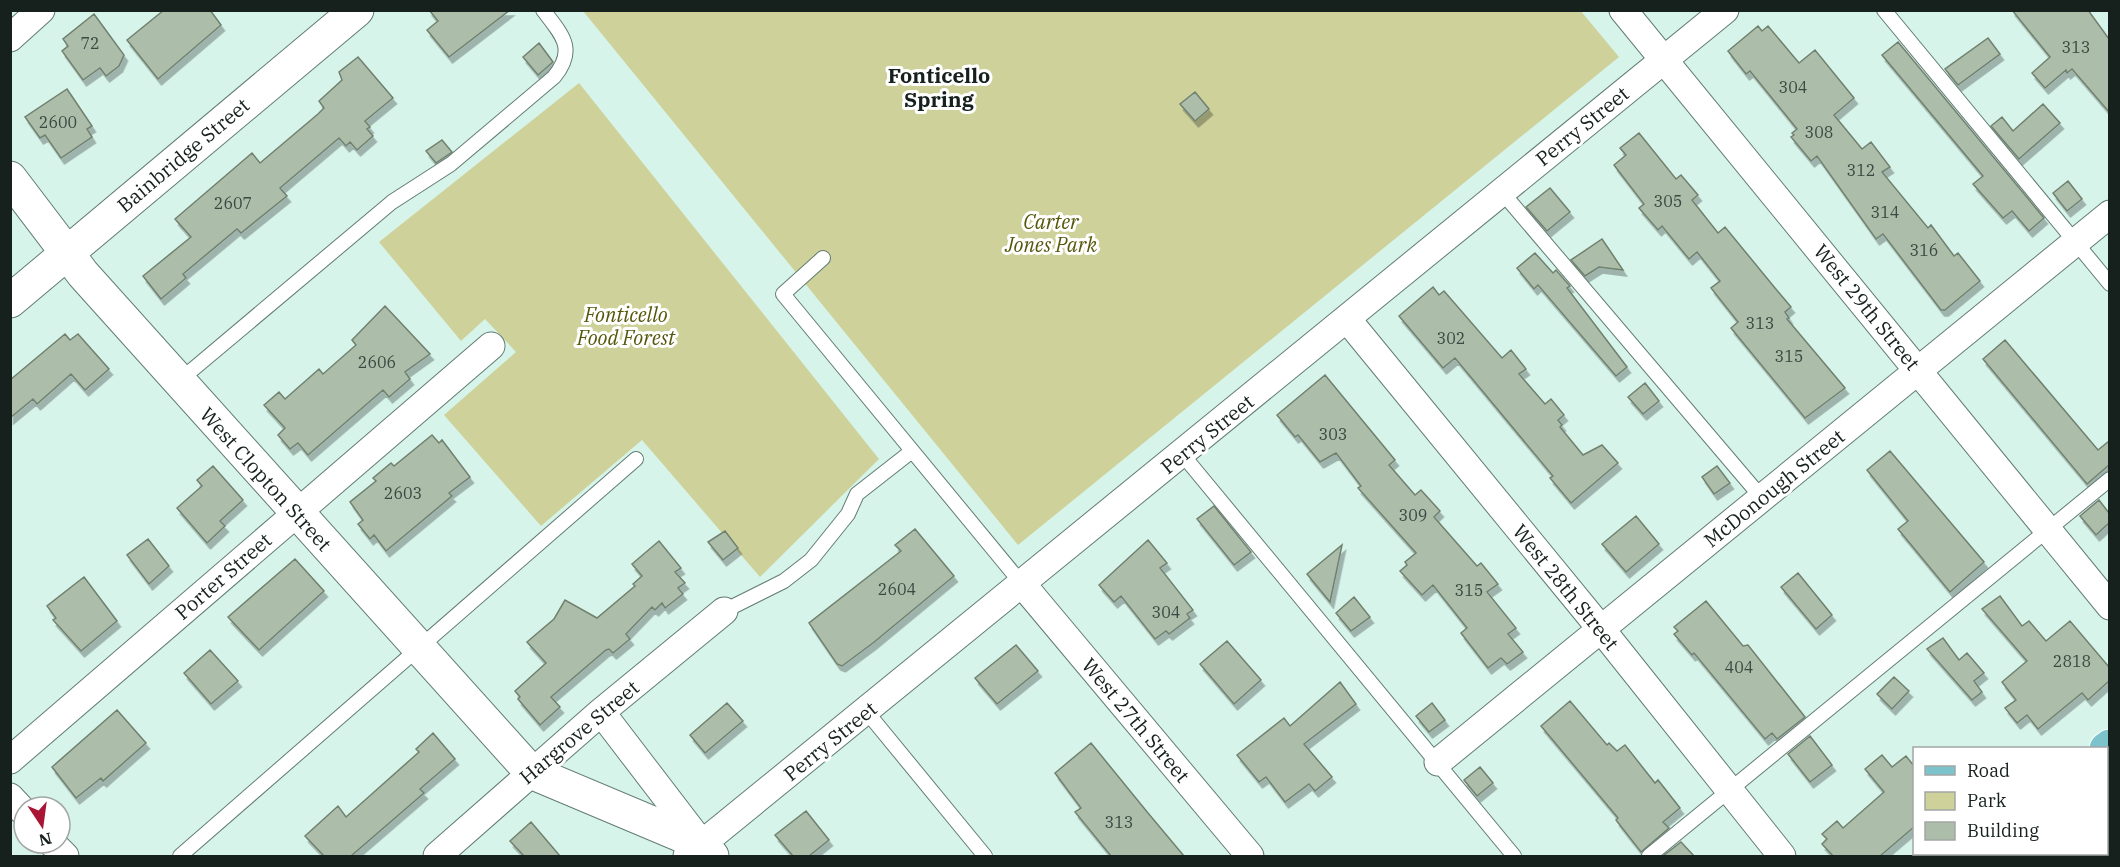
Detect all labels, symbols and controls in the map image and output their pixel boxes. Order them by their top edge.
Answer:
house number: 72 [80,33,100,53]
house number: 313 [2062,37,2090,57]
district label: Fonticello Spring [888,61,990,113]
house number: 304 [1779,77,1807,97]
street label: Perry Street [1530,80,1634,172]
street label: Bainbridge Street [111,92,255,218]
house number: 2600 [39,112,77,132]
house number: 308 [1805,122,1833,142]
house number: 312 [1847,160,1875,180]
house number: 305 [1654,191,1682,211]
house number: 2607 [214,193,252,213]
house number: 314 [1871,202,1899,222]
park label: Carter Jones Park [1004,208,1098,258]
street label: West 29th Street [1808,238,1926,376]
house number: 316 [1910,240,1938,260]
park label: Fonticello Food Forest [576,301,676,351]
house number: 313 [1746,313,1774,333]
house number: 302 [1437,328,1465,348]
house number: 315 [1775,346,1803,366]
house number: 2606 [358,352,396,372]
street label: Perry Street [1155,388,1259,480]
street label: West Clopton Street [194,401,338,557]
street label: McDonough Street [1698,423,1850,553]
house number: 303 [1319,424,1347,444]
house number: 2603 [384,483,422,503]
house number: 309 [1399,505,1427,525]
street label: West 28th Street [1507,518,1625,656]
street label: Porter Street [169,526,277,626]
house number: 2604 [878,579,916,599]
house number: 315 [1455,580,1483,600]
house number: 304 [1152,602,1180,622]
house number: 2818 [2053,651,2091,671]
street label: West 27th Street [1076,652,1196,788]
house number: 404 [1725,657,1753,677]
street label: Hargrove Street [513,674,645,790]
street label: Perry Street [778,695,882,787]
legend [1913,747,2108,855]
text: Road [1967,759,2010,782]
text: Park [1967,789,2007,812]
north arrow [12,795,72,855]
house number: 313 [1105,812,1133,832]
text: Building [1967,819,2039,842]
text: N [37,828,54,851]

